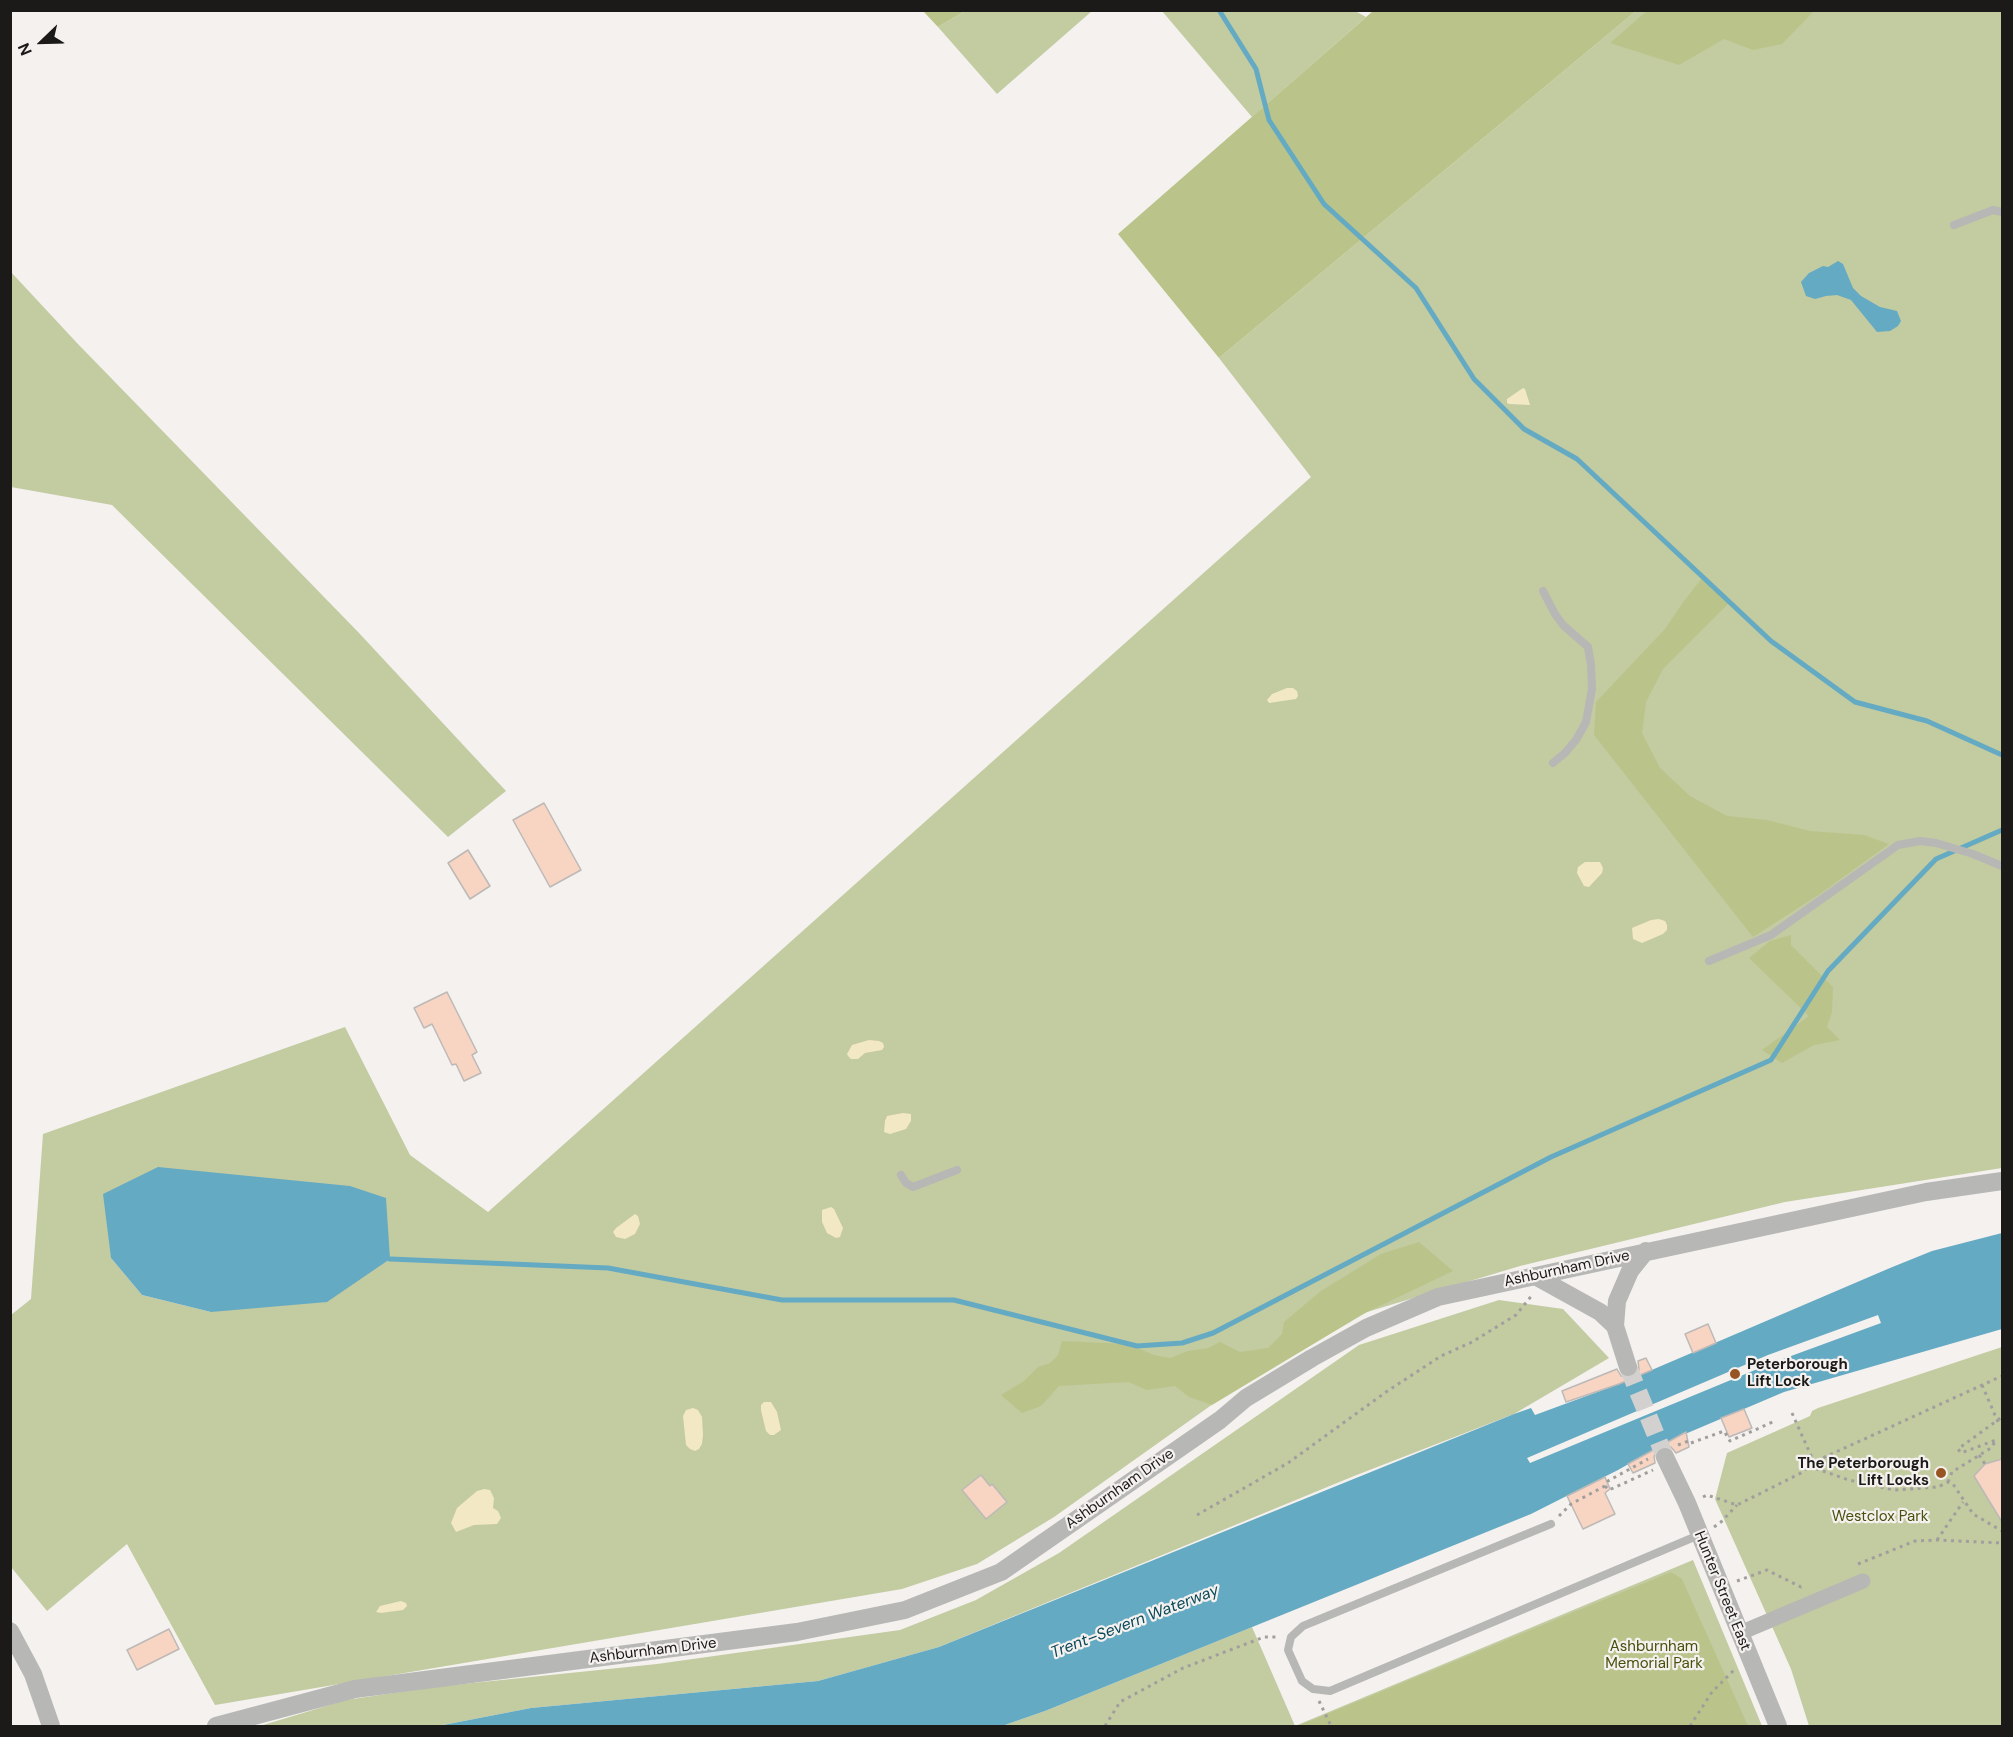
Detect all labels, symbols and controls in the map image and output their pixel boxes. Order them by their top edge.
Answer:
north arrow [12,12,72,72]
text: N [13,40,37,59]
street label: Ashburnham Drive [1503,1247,1631,1291]
place label: Peterborough Lift Lock [1747,1356,1848,1391]
marker: Peterborough Lift Lock [1728,1367,1742,1381]
street label: Ashburnham Drive [1062,1445,1178,1533]
place label: The Peterborough Lift Locks [1797,1455,1929,1490]
marker: The Peterborough Lift Locks [1934,1466,1948,1480]
park label: Westclox Park [1832,1508,1928,1526]
street label: Hunter Street East [1690,1529,1754,1653]
water label: Trent–Severn Waterway [1048,1581,1222,1663]
street label: Ashburnham Drive [588,1634,718,1668]
park label: Ashburnham Memorial Park [1605,1638,1703,1673]

